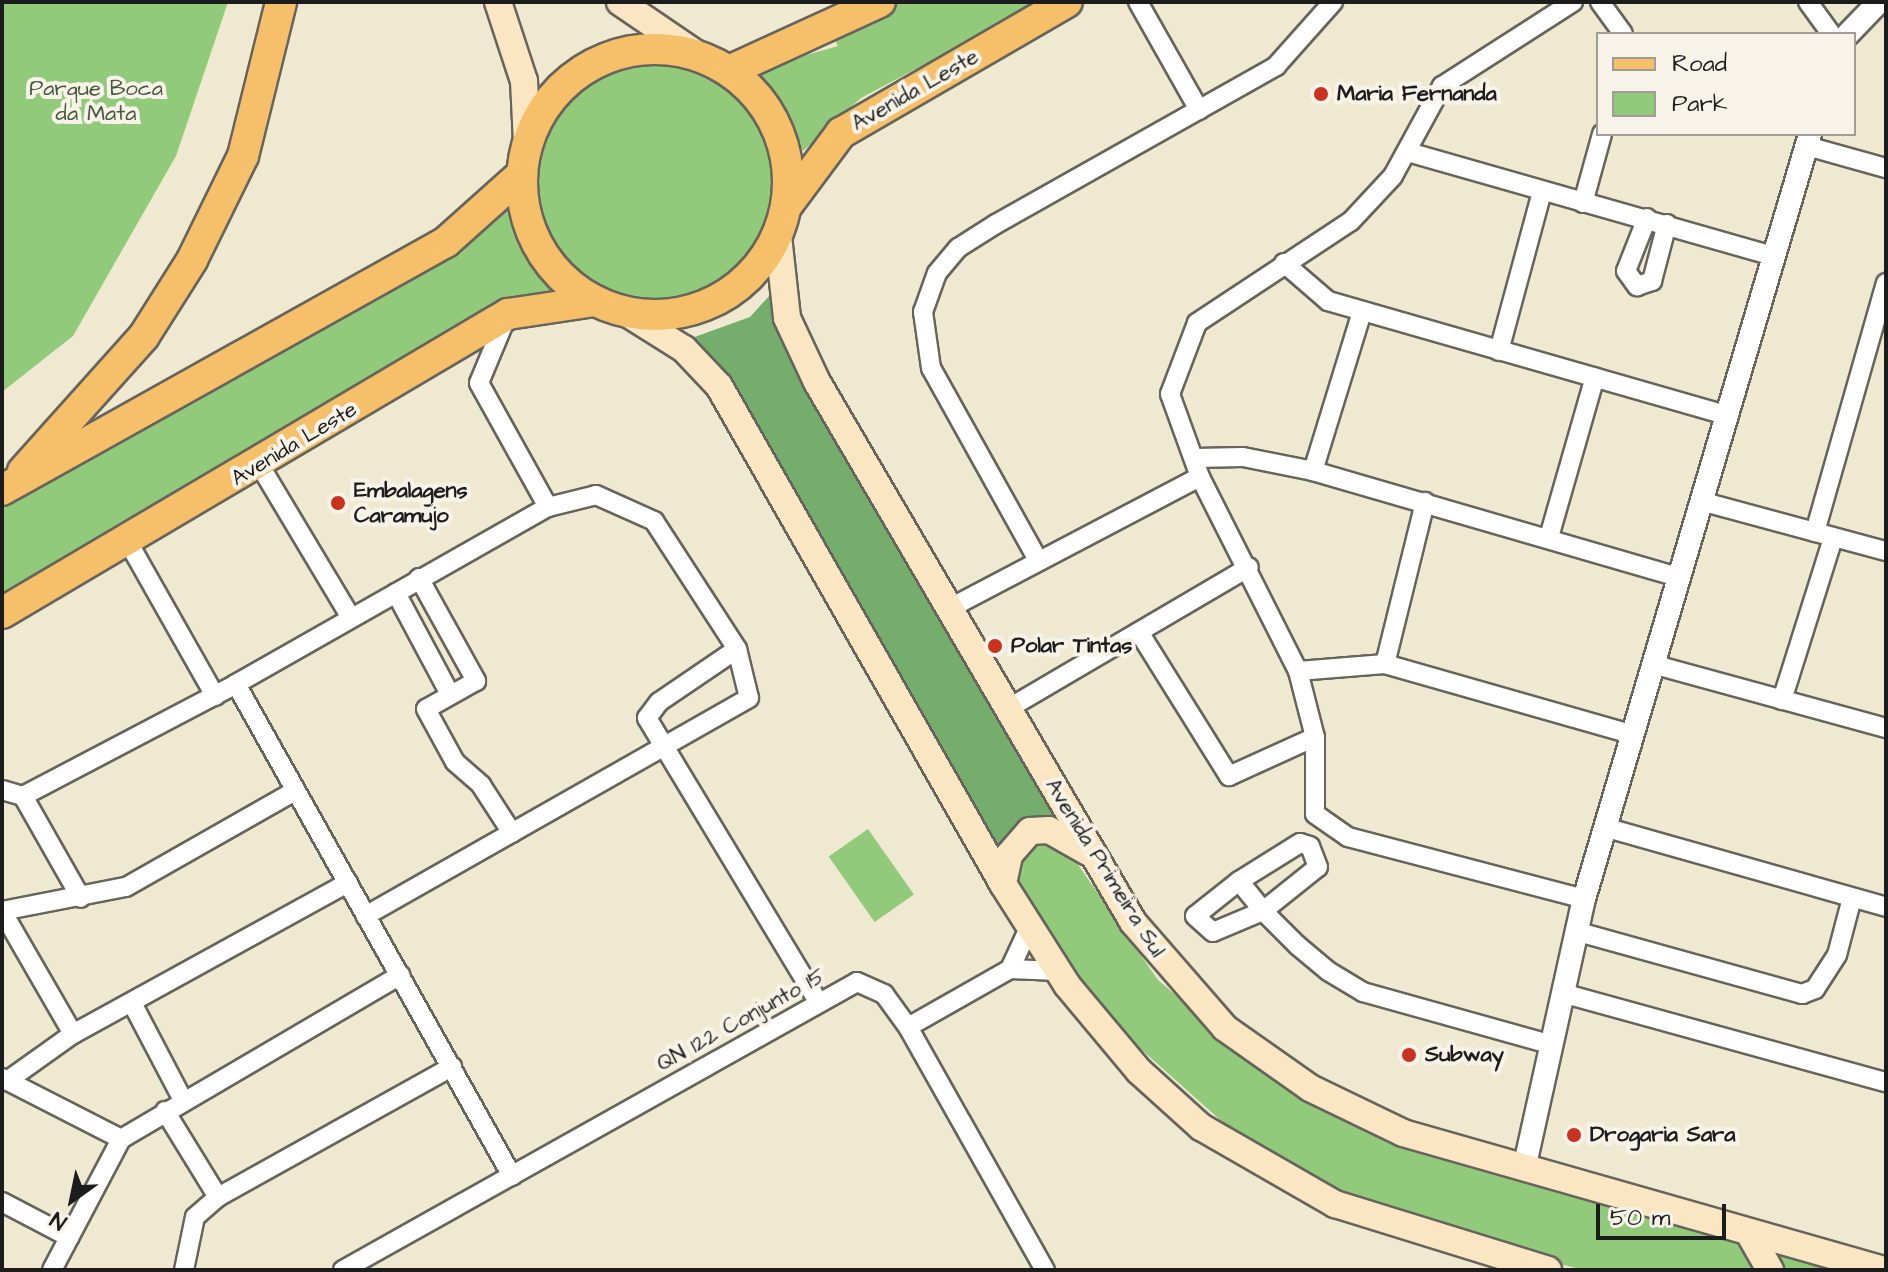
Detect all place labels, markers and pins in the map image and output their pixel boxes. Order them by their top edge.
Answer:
place label: Maria Fernanda [1337,81,1497,107]
marker: Maria Fernanda [1312,85,1330,103]
place label: Embalagens Caramujo [354,477,468,528]
marker: Embalagens Caramujo [329,494,347,512]
place label: Polar Tintas [1011,633,1132,659]
marker: Polar Tintas [986,637,1004,655]
place label: Subway [1425,1042,1504,1068]
marker: Subway [1400,1046,1418,1064]
place label: Drogaria Sara [1590,1122,1735,1148]
marker: Drogaria Sara [1565,1126,1583,1144]

